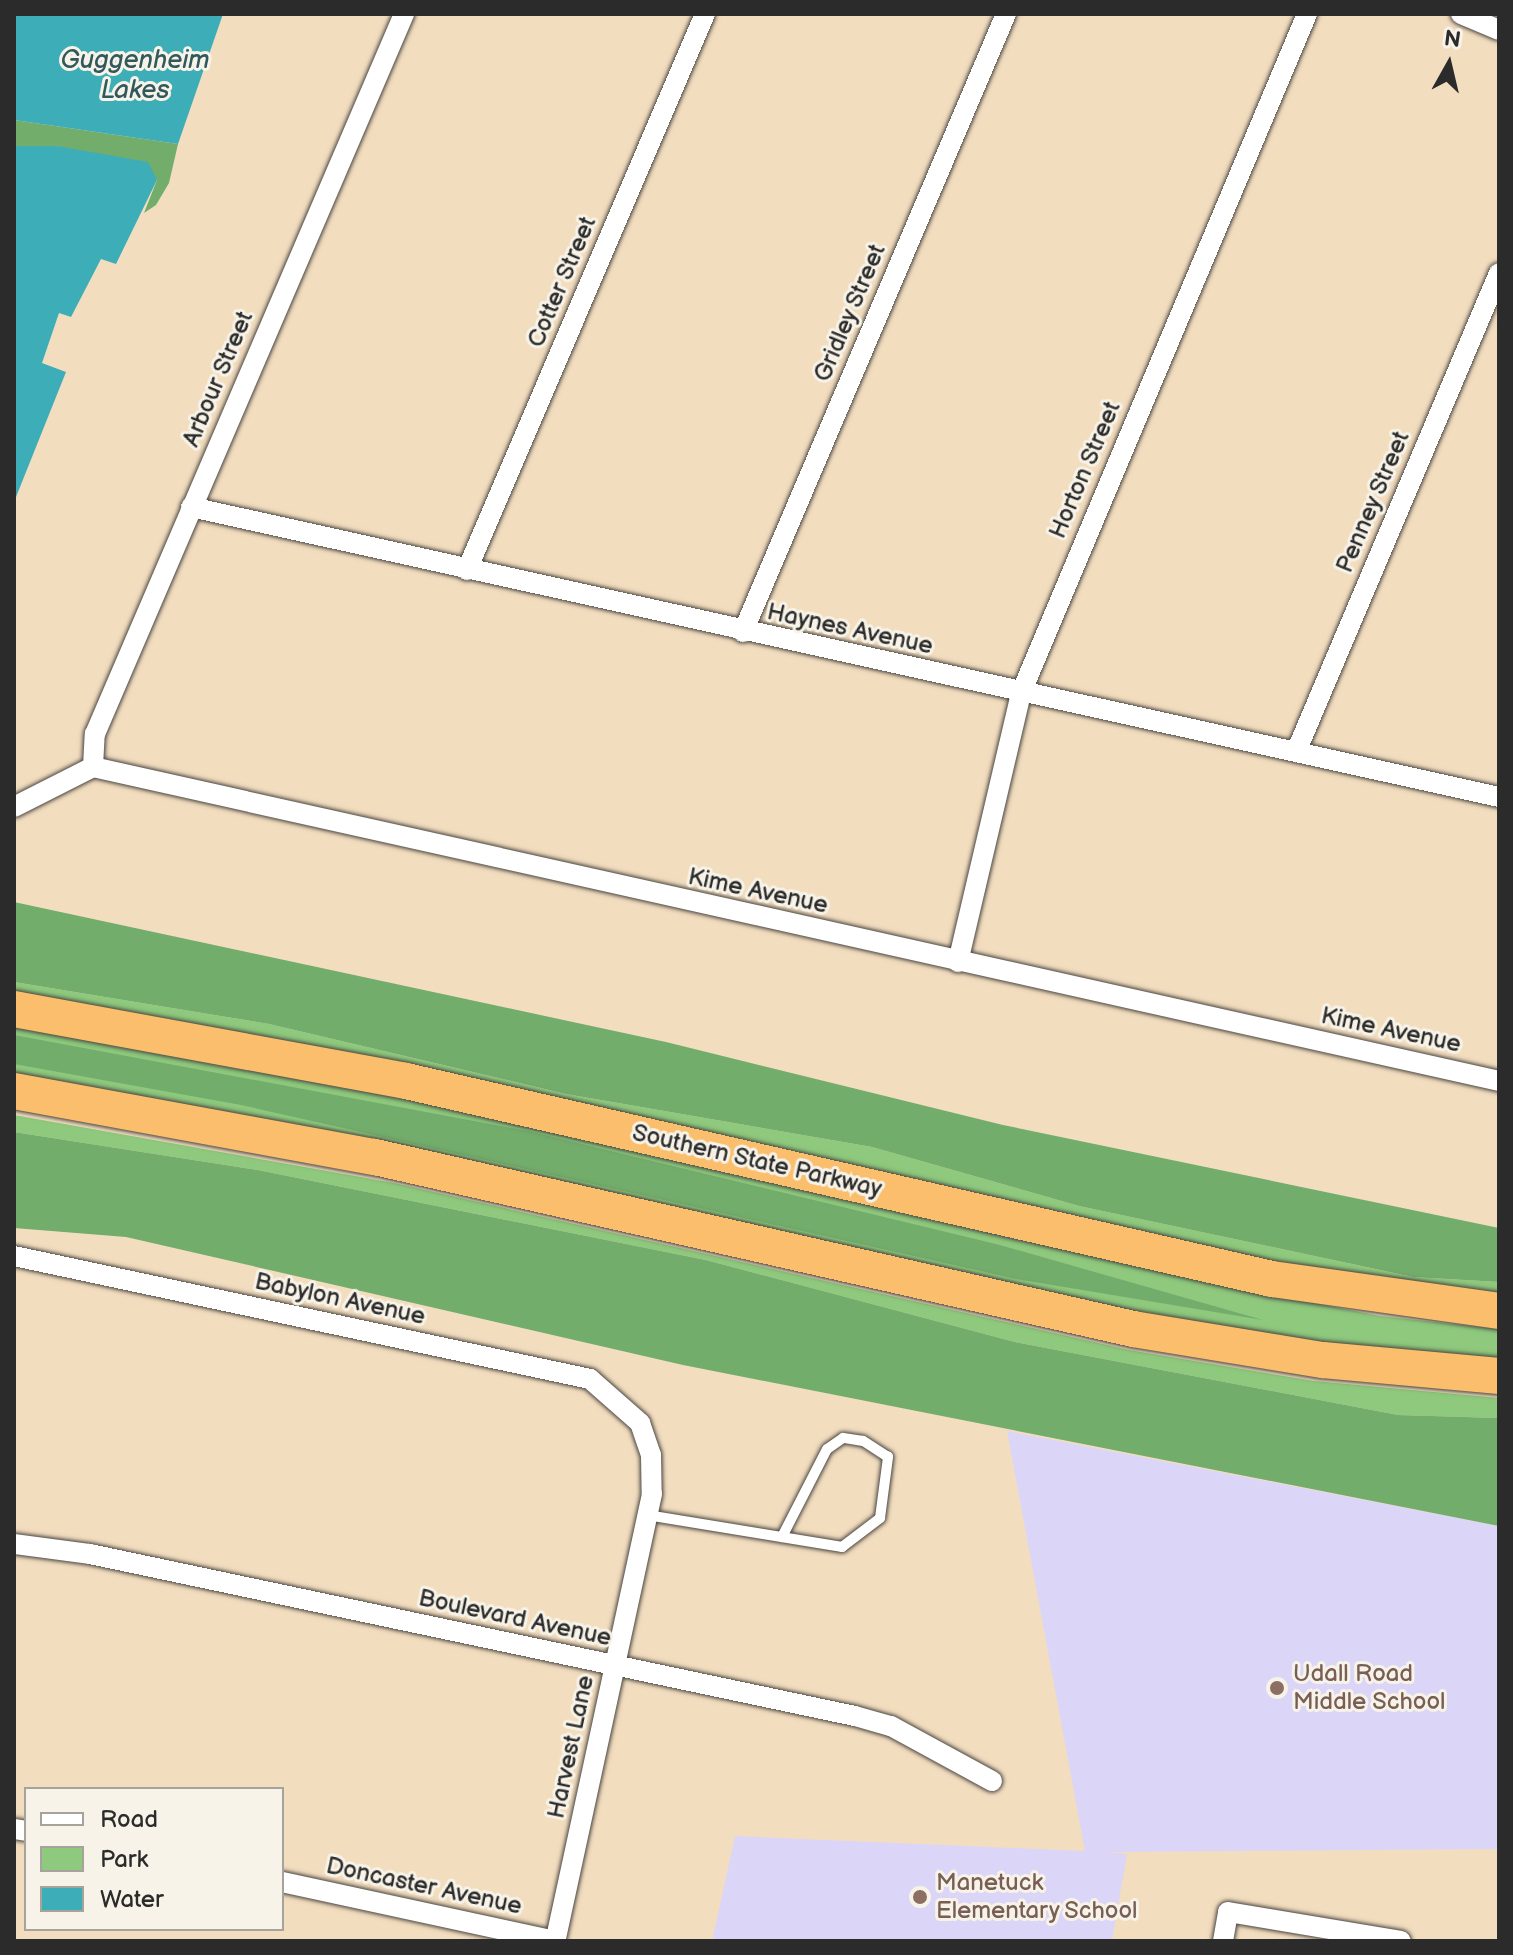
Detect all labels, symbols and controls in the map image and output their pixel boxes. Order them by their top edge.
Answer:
north arrow [1409,24,1489,104]
text: N [1442,25,1462,54]
water label: Guggenheim Lakes [60,45,210,106]
street label: Cotter Street [521,212,603,352]
street label: Gridley Street [808,239,892,387]
street label: Arbour Street [176,307,260,451]
street label: Horton Street [1043,397,1127,543]
street label: Penney Street [1330,426,1416,578]
street label: Haynes Avenue [765,597,935,661]
street label: Kime Avenue [685,862,831,920]
street label: Kime Avenue [1318,1001,1464,1059]
street label: Southern State Parkway [629,1118,885,1204]
street label: Babylon Avenue [252,1267,428,1331]
street label: Boulevard Avenue [416,1584,614,1652]
place label: Udall Road Middle School [1293,1660,1446,1716]
street label: Harvest Lane [542,1673,600,1821]
marker: Udall Road Middle School [1268,1679,1286,1697]
legend [24,1787,284,1931]
text: Road [100,1805,158,1834]
text: Park [100,1845,148,1874]
street label: Doncaster Avenue [324,1851,524,1921]
place label: Manetuck Elementary School [936,1869,1139,1925]
text: Water [100,1885,164,1914]
marker: Manetuck Elementary School [911,1888,929,1906]

